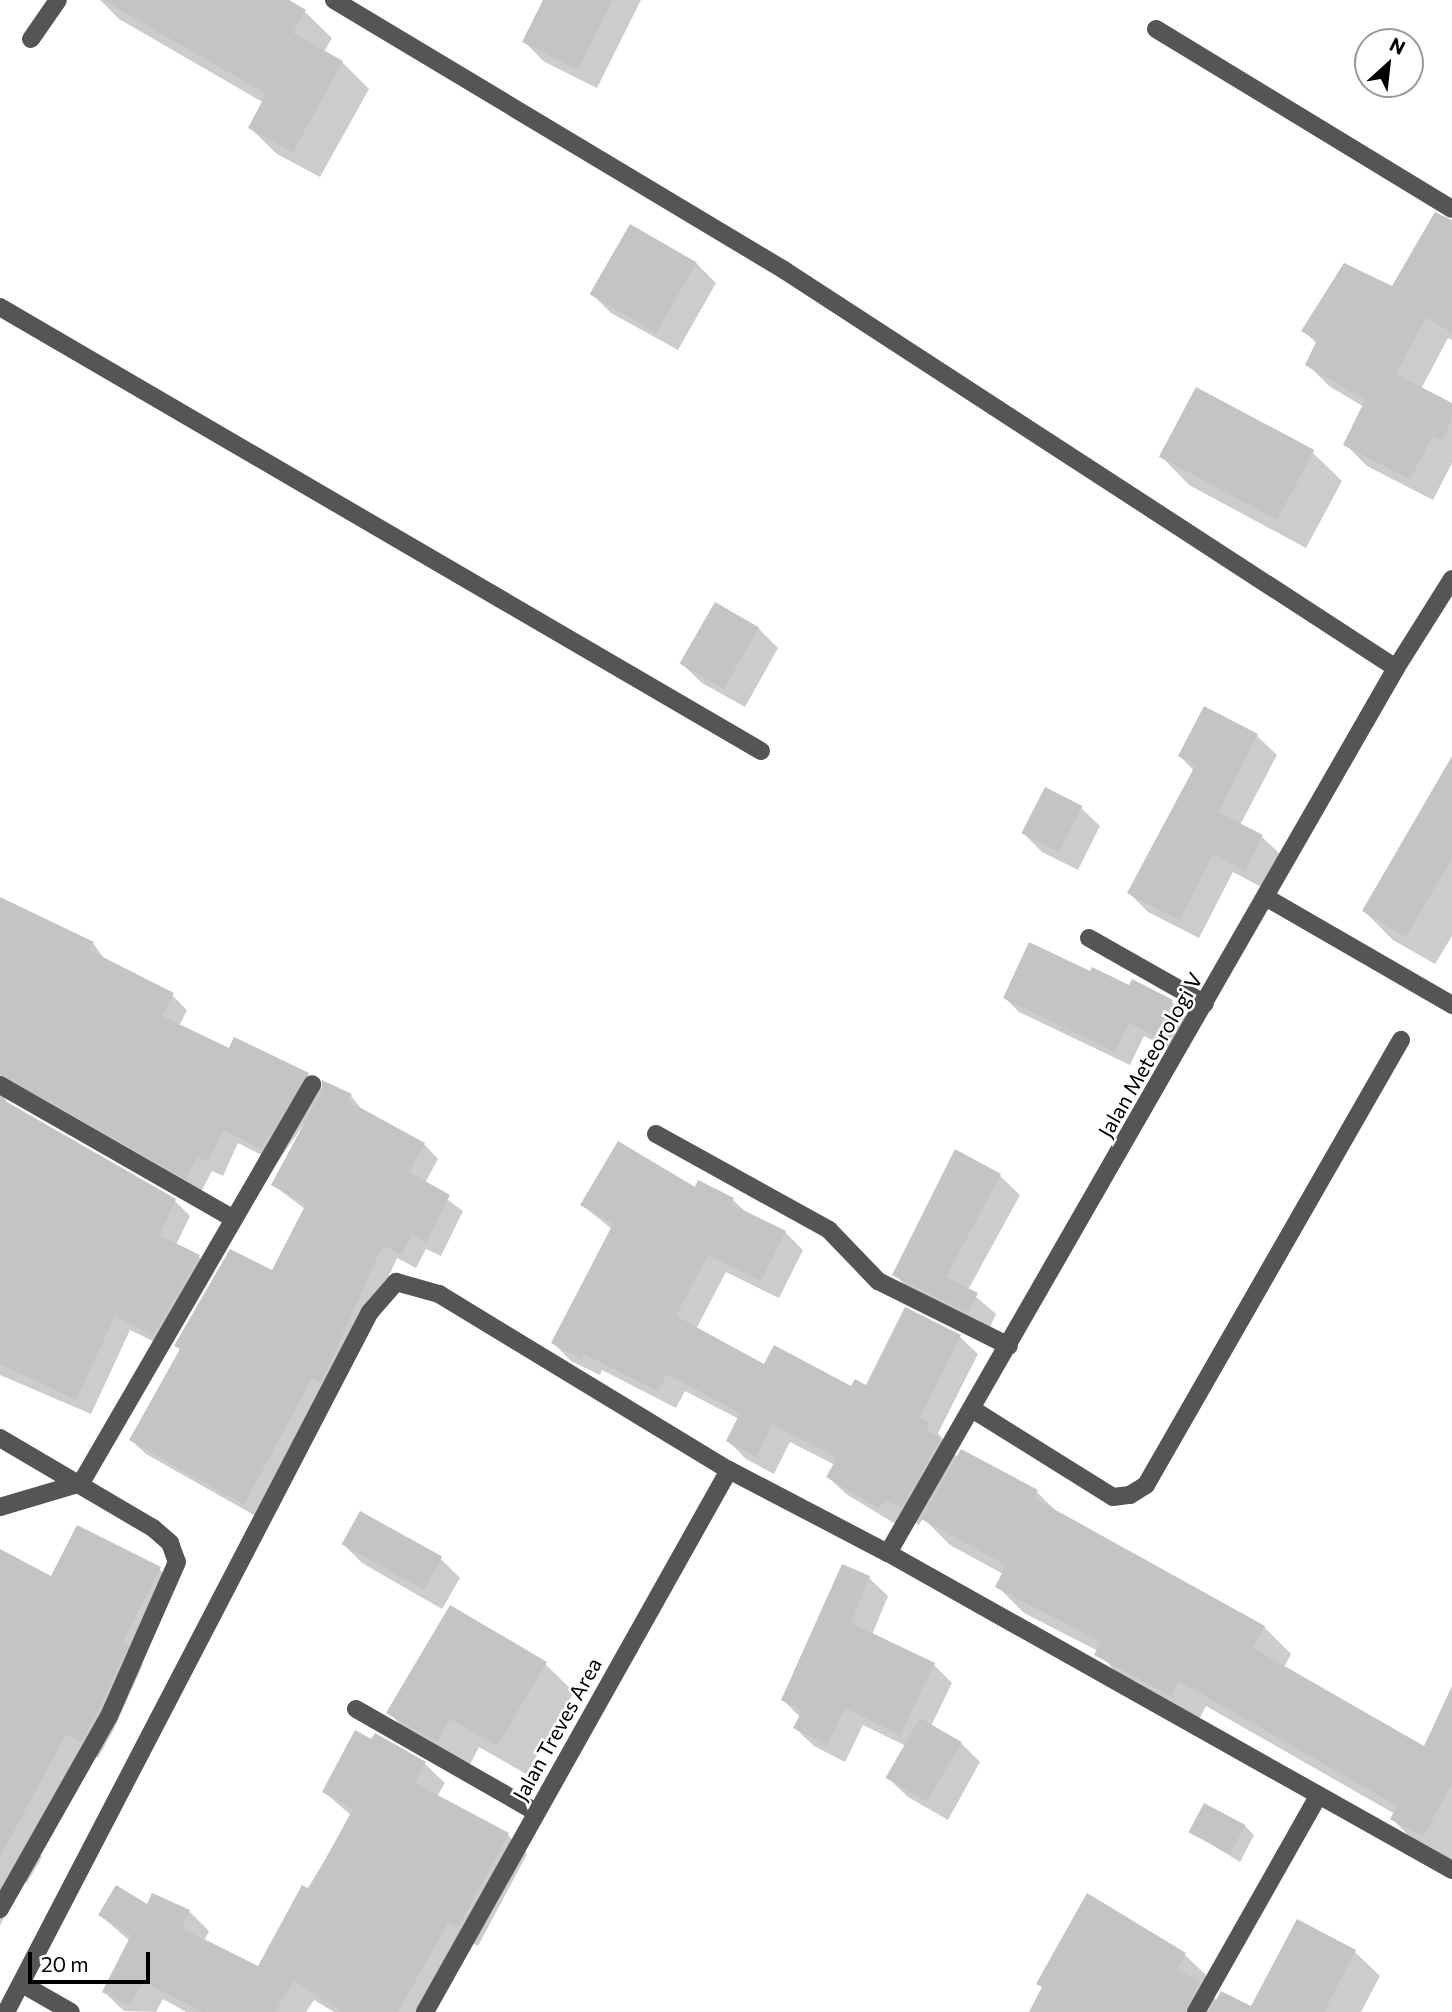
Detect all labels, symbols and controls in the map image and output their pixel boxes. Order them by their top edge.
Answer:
north arrow [1354,28,1424,98]
text: N [1386,32,1409,59]
street label: Jalan Meteorologi V [1093,968,1207,1142]
street label: Jalan Treves Area [507,1653,607,1805]
scale bar [32,1938,154,1982]
text: 20 m [41,1951,89,1976]

